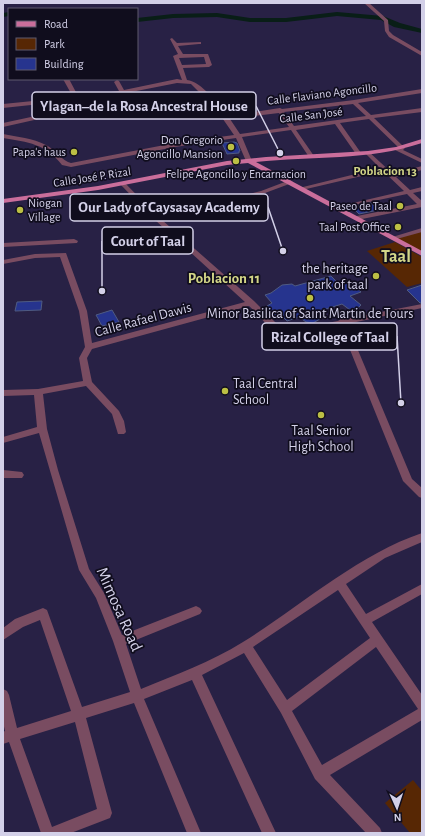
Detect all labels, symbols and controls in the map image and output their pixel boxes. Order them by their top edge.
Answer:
legend [8,8,138,80]
text: Road [44,18,68,30]
text: Park [44,38,65,50]
text: Building [44,58,84,70]
street label: Calle Flaviano Agoncillo [267,81,378,107]
callout: Ylagan–de la Rosa Ancestral House [32,92,256,119]
text: Ylagan–de la Rosa Ancestral House [40,99,248,114]
street label: Calle San José [279,105,343,125]
place label: Don Gregorio Agoncillo Mansion [137,134,223,160]
marker: Don Gregorio Agoncillo Mansion [226,142,236,152]
place label: Papa's haus [12,146,66,158]
marker: Papa's haus [69,147,79,157]
marker: Felipe Agoncillo y Encarnacion [231,156,241,166]
street label: Calle José P. Rizal [52,165,132,189]
district label: Poblacion 13 [353,165,417,178]
place label: Felipe Agoncillo y Encarnacion [166,168,306,181]
callout: Our Lady of Caysasay Academy [70,194,268,221]
place label: Niogan Village [28,197,62,223]
text: Our Lady of Caysasay Academy [78,200,260,215]
place label: Paseo de Taal [330,200,392,212]
marker: Paseo de Taal [395,201,405,211]
marker: Niogan Village [15,205,25,215]
place label: Taal Post Office [319,221,390,233]
marker: Taal Post Office [393,222,403,232]
callout: Court of Taal [102,227,193,254]
text: Court of Taal [111,234,185,249]
district label: Taal [381,248,411,266]
place label: the heritage park of taal [302,262,368,292]
district label: Poblacion 11 [188,271,260,286]
marker: the heritage park of taal [371,271,381,281]
marker: Minor Basilica of Saint Martin de Tours [305,293,315,303]
street label: Calle Rafael Dawis [93,300,193,340]
place label: Minor Basilica of Saint Martin de Tours [207,307,413,321]
callout: Rizal College of Taal [262,323,397,350]
text: Rizal College of Taal [271,330,389,345]
place label: Taal Central School [233,377,297,407]
marker: Taal Central School [220,386,230,396]
marker: Taal Senior High School [316,410,326,420]
place label: Taal Senior High School [288,424,354,454]
street label: Mimosa Road [93,565,146,654]
north arrow [377,788,417,828]
text: N [393,812,402,823]

